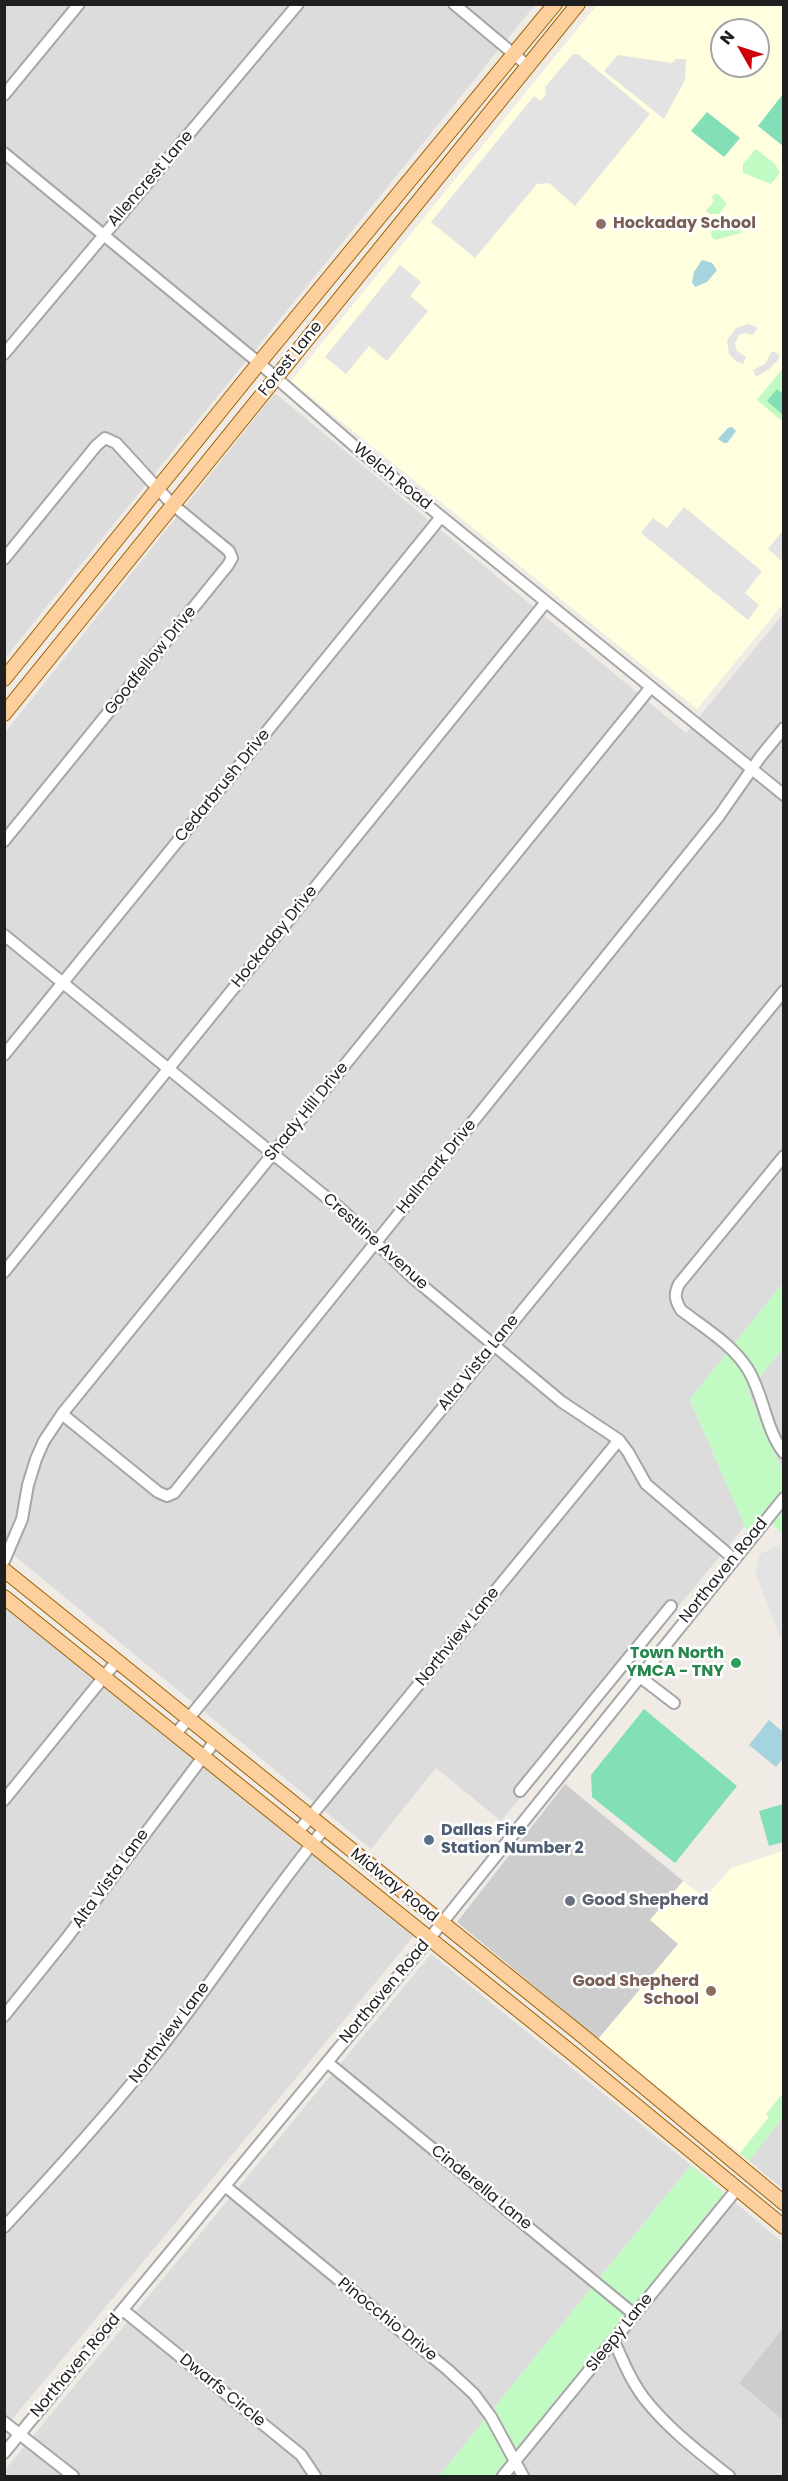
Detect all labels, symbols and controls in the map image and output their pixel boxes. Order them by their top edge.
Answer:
north arrow [710,18,770,78]
text: N [714,26,740,50]
street label: Allencrest Lane [104,127,198,231]
place label: Hockaday School [613,214,756,234]
marker: Hockaday School [594,217,608,231]
street label: Forest Lane [255,318,327,400]
street label: Welch Road [349,440,435,514]
street label: Goodfellow Drive [101,603,201,719]
street label: Cedarbrush Drive [172,726,274,846]
street label: Hockaday Drive [228,882,322,992]
street label: Shady Hill Drive [261,1059,353,1165]
street label: Hallmark Drive [393,1116,481,1218]
street label: Crestline Avenue [318,1190,432,1294]
street label: Alta Vista Lane [435,1311,523,1415]
street label: Northaven Road [676,1515,772,1627]
street label: Northview Lane [412,1584,504,1690]
place label: Town North YMCA - TNY [626,1644,724,1682]
marker: Town North YMCA - TNY [729,1656,743,1670]
place label: Dallas Fire Station Number 2 [441,1821,584,1859]
street label: Alta Vista Lane [69,1826,153,1932]
marker: Dallas Fire Station Number 2 [422,1833,436,1847]
street label: Midway Road [346,1845,442,1927]
place label: Good Shepherd [582,1891,709,1911]
marker: Good Shepherd [563,1894,577,1908]
street label: Northaven Road [336,1936,434,2048]
place label: Good Shepherd School [572,1972,699,2010]
street label: Northview Lane [126,1979,214,2087]
marker: Good Shepherd School [704,1984,718,1998]
street label: Cinderella Lane [427,2142,535,2234]
street label: Pinocchio Drive [334,2274,440,2366]
street label: Sleepy Lane [583,2290,657,2376]
street label: Northaven Road [27,2310,125,2422]
street label: Dwarfs Circle [175,2351,269,2431]

